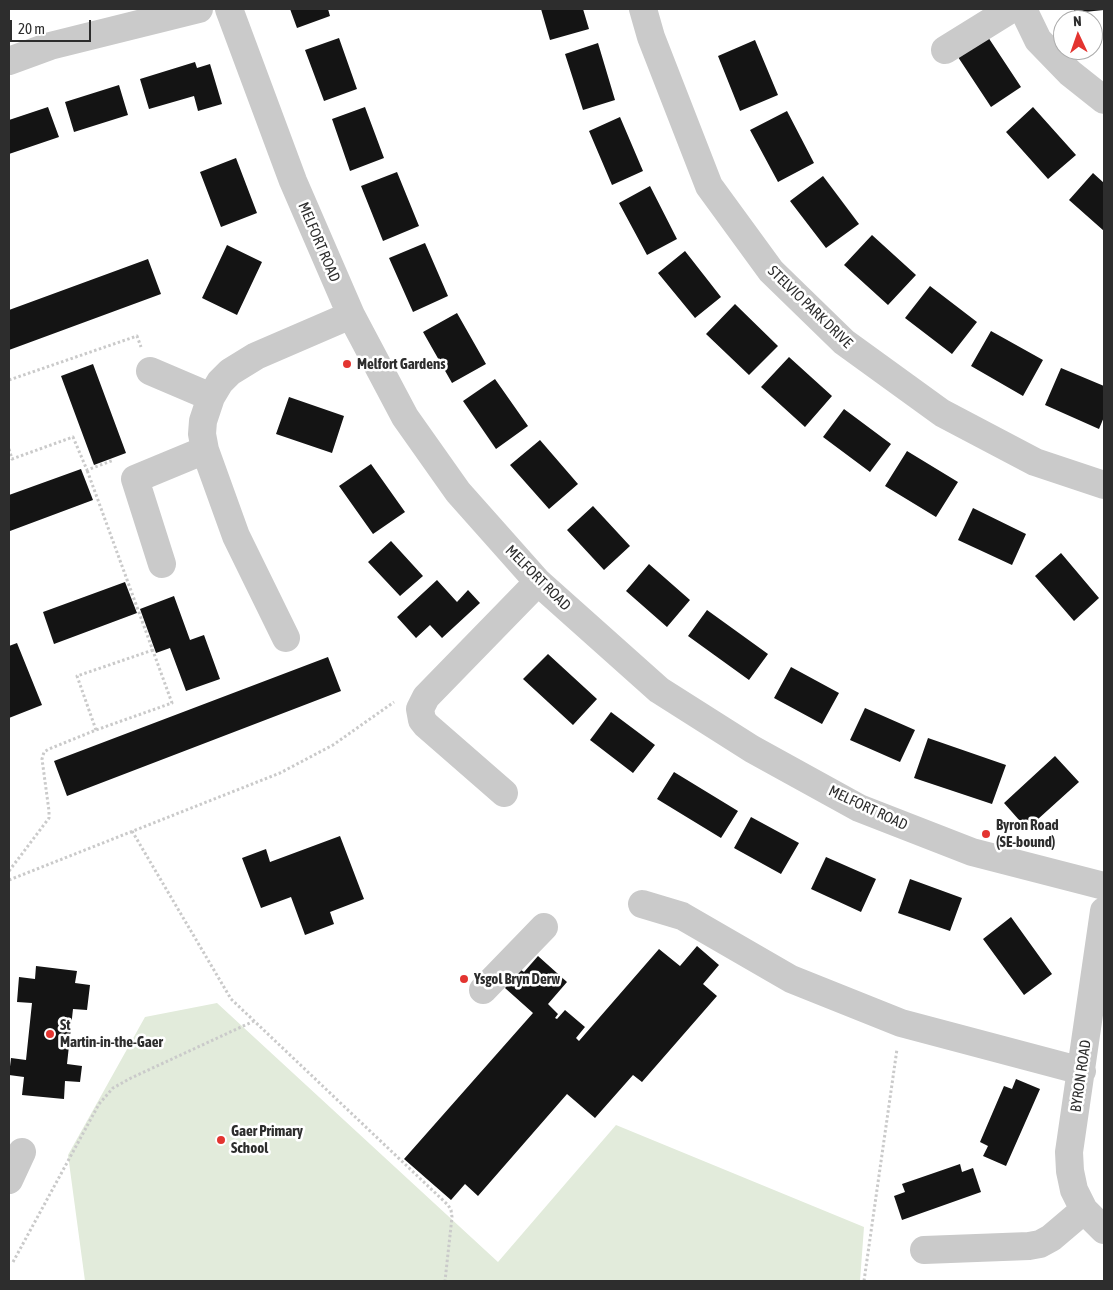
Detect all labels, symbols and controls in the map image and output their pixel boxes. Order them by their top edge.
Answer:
scale bar [12,10,94,42]
north arrow [1053,10,1103,60]
text: N [1073,13,1082,29]
text: 20 m [18,20,45,37]
street label: MELFORT ROAD [294,199,344,285]
street label: STELVIO PARK DRIVE [764,262,856,352]
place label: Melfort Gardens [357,355,446,373]
marker: Melfort Gardens [341,358,353,370]
street label: MELFORT ROAD [502,542,574,614]
street label: MELFORT ROAD [826,782,910,834]
place label: Byron Road (SE-bound) [996,816,1059,851]
marker: Byron Road (SE-bound) [980,828,992,840]
place label: Ysgol Bryn Derw [474,970,560,988]
marker: Ysgol Bryn Derw [458,973,470,985]
place label: St Martin-in-the-Gaer [60,1016,163,1051]
marker: St Martin-in-the-Gaer [44,1028,56,1040]
street label: BYRON ROAD [1067,1039,1095,1113]
place label: Gaer Primary School [231,1122,303,1157]
marker: Gaer Primary School [215,1134,227,1146]

